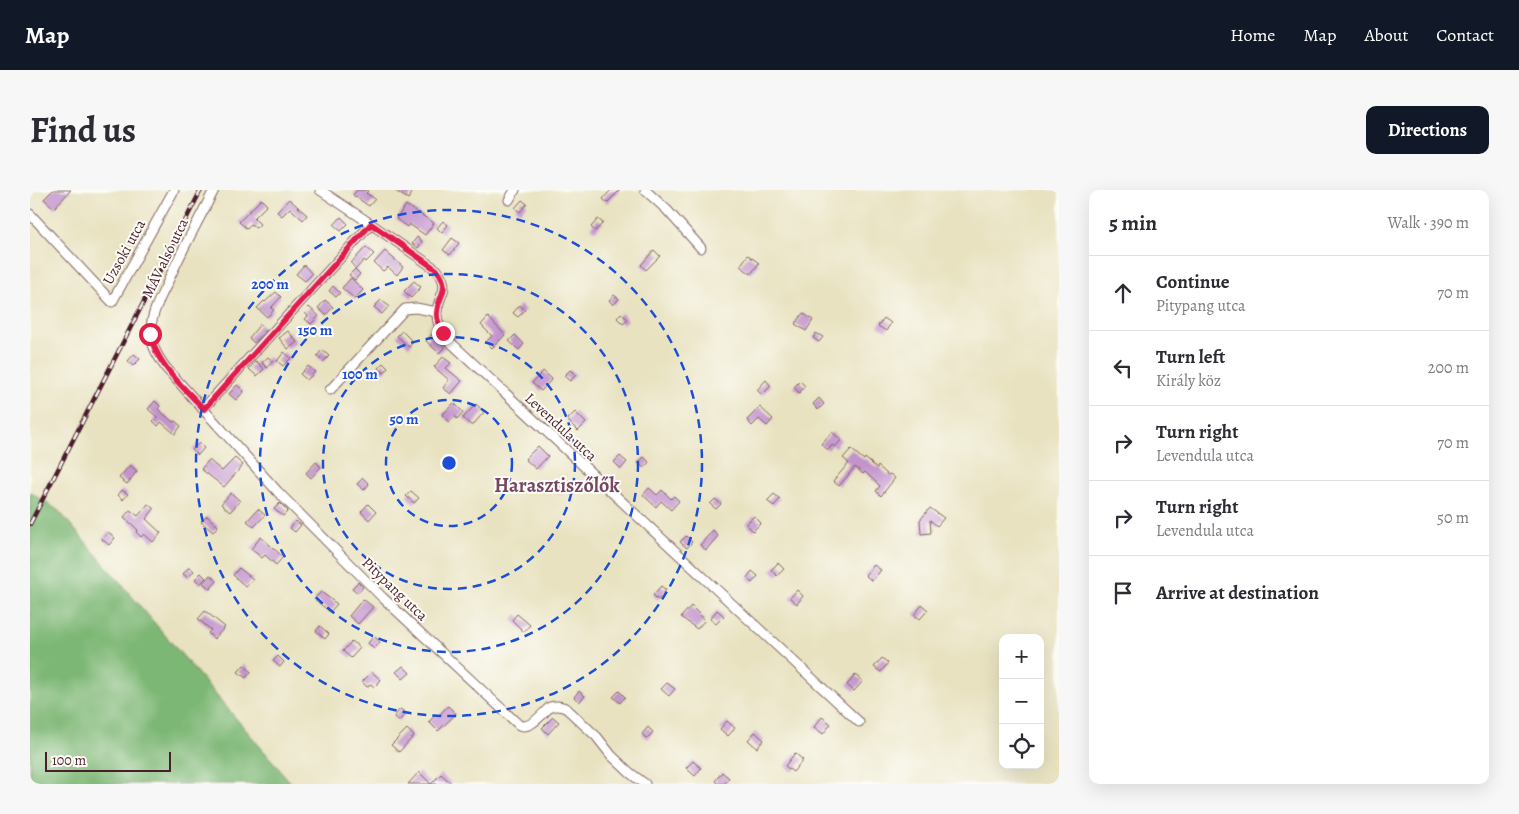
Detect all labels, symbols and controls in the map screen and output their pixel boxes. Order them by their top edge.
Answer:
text: Map [25,19,69,51]
text: Home [1230,23,1275,47]
text: Map [1303,23,1336,47]
text: About [1364,23,1408,47]
text: Contact [1436,23,1494,47]
text: Find us [30,106,136,154]
button: Directions [1366,106,1489,154]
text: 5 min [1109,209,1157,237]
text: Walk · 390 m [1388,212,1469,234]
street label: MÁV alsó utca [137,215,193,301]
street label: Uzsoki utca [98,216,150,288]
text: Continue [1156,269,1230,295]
text: 200 m [251,274,289,294]
icon: ahead [1109,279,1137,307]
text: 70 m [1437,282,1469,304]
text: Pitypang utca [1156,295,1245,317]
text: 150 m [298,320,333,340]
route end [432,322,455,345]
route start [139,323,162,346]
text: Turn left [1156,344,1225,370]
icon: left [1109,354,1137,382]
text: 200 m [1428,357,1469,379]
text: 100 m [342,364,378,384]
text: Király köz [1156,370,1221,392]
street label: Levendula utca [521,388,601,466]
text: 50 m [389,409,419,429]
text: Turn right [1156,419,1238,445]
icon: right [1109,429,1137,457]
text: 70 m [1437,432,1469,454]
text: Levendula utca [1156,445,1254,467]
centre of rings [440,454,458,472]
district label: Harasztiszőlők [494,472,620,499]
text: Turn right [1156,494,1238,520]
icon: right [1109,504,1137,532]
text: 50 m [1437,507,1469,529]
text: Levendula utca [1156,520,1254,542]
street label: Pitypang utca [358,553,432,625]
icon: arrive [1109,579,1137,607]
text: Arrive at destination [1156,580,1319,606]
map controls [999,634,1044,769]
button: + [999,634,1044,679]
button: − [999,679,1044,724]
button: locate [999,724,1044,769]
scale bar [45,749,171,772]
text: 100 m [52,751,86,770]

